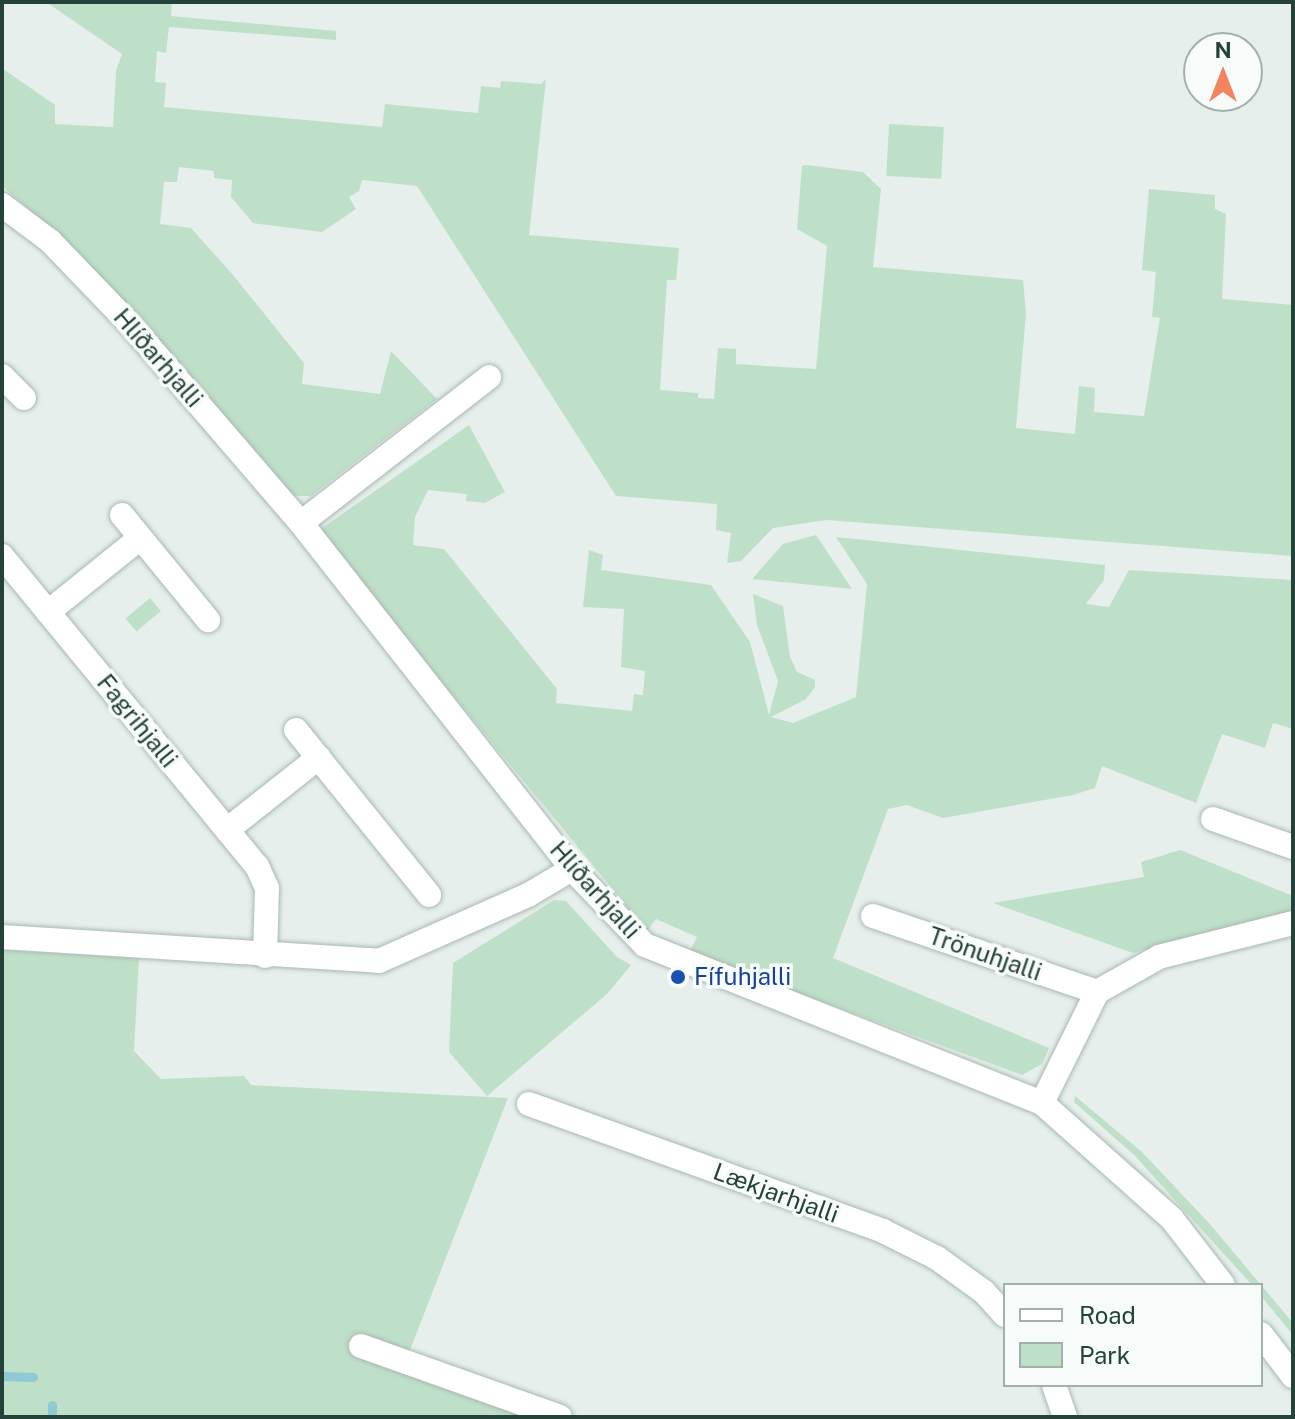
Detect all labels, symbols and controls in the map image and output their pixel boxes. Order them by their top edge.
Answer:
north arrow [1183,32,1263,112]
text: N [1214,37,1232,63]
street label: Hlíðarhjalli [107,303,209,413]
street label: Fagrihjalli [91,669,183,773]
street label: Hlíðarhjalli [544,835,646,945]
street label: Trönuhjalli [925,921,1045,987]
place label: Fífuhjalli [694,963,791,991]
marker: Fífuhjalli [669,968,687,986]
street label: Lækjarhjalli [709,1157,843,1229]
legend [1003,1283,1263,1387]
text: Road [1079,1301,1136,1329]
text: Park [1079,1341,1130,1369]

